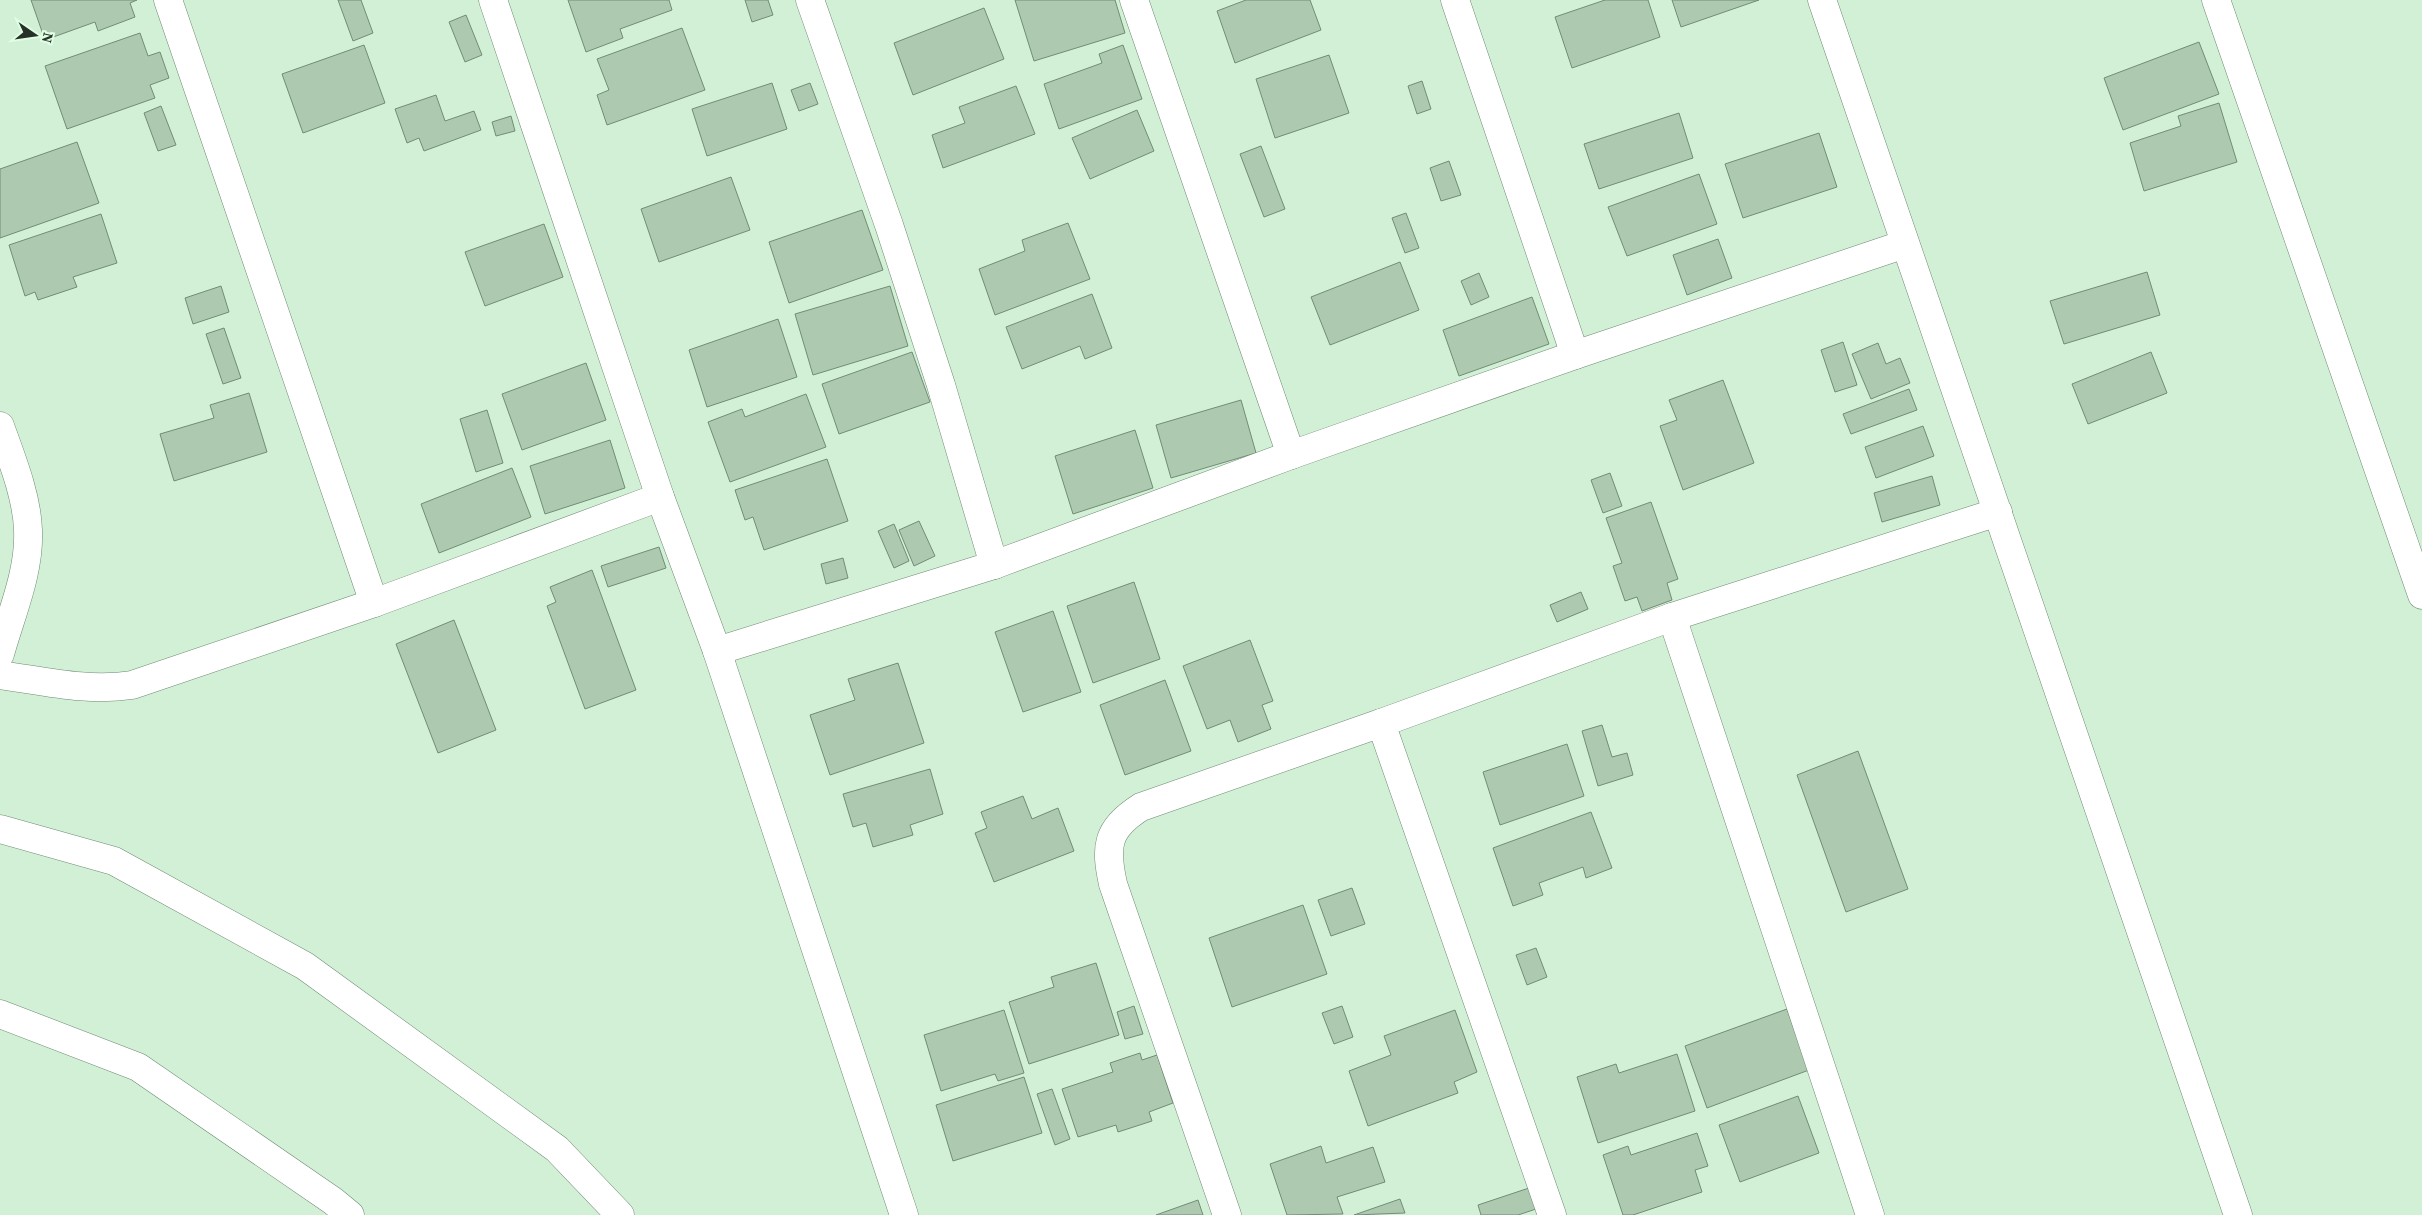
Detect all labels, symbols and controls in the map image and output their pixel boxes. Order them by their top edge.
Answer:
north arrow [10,10,60,60]
text: N [37,31,59,45]

